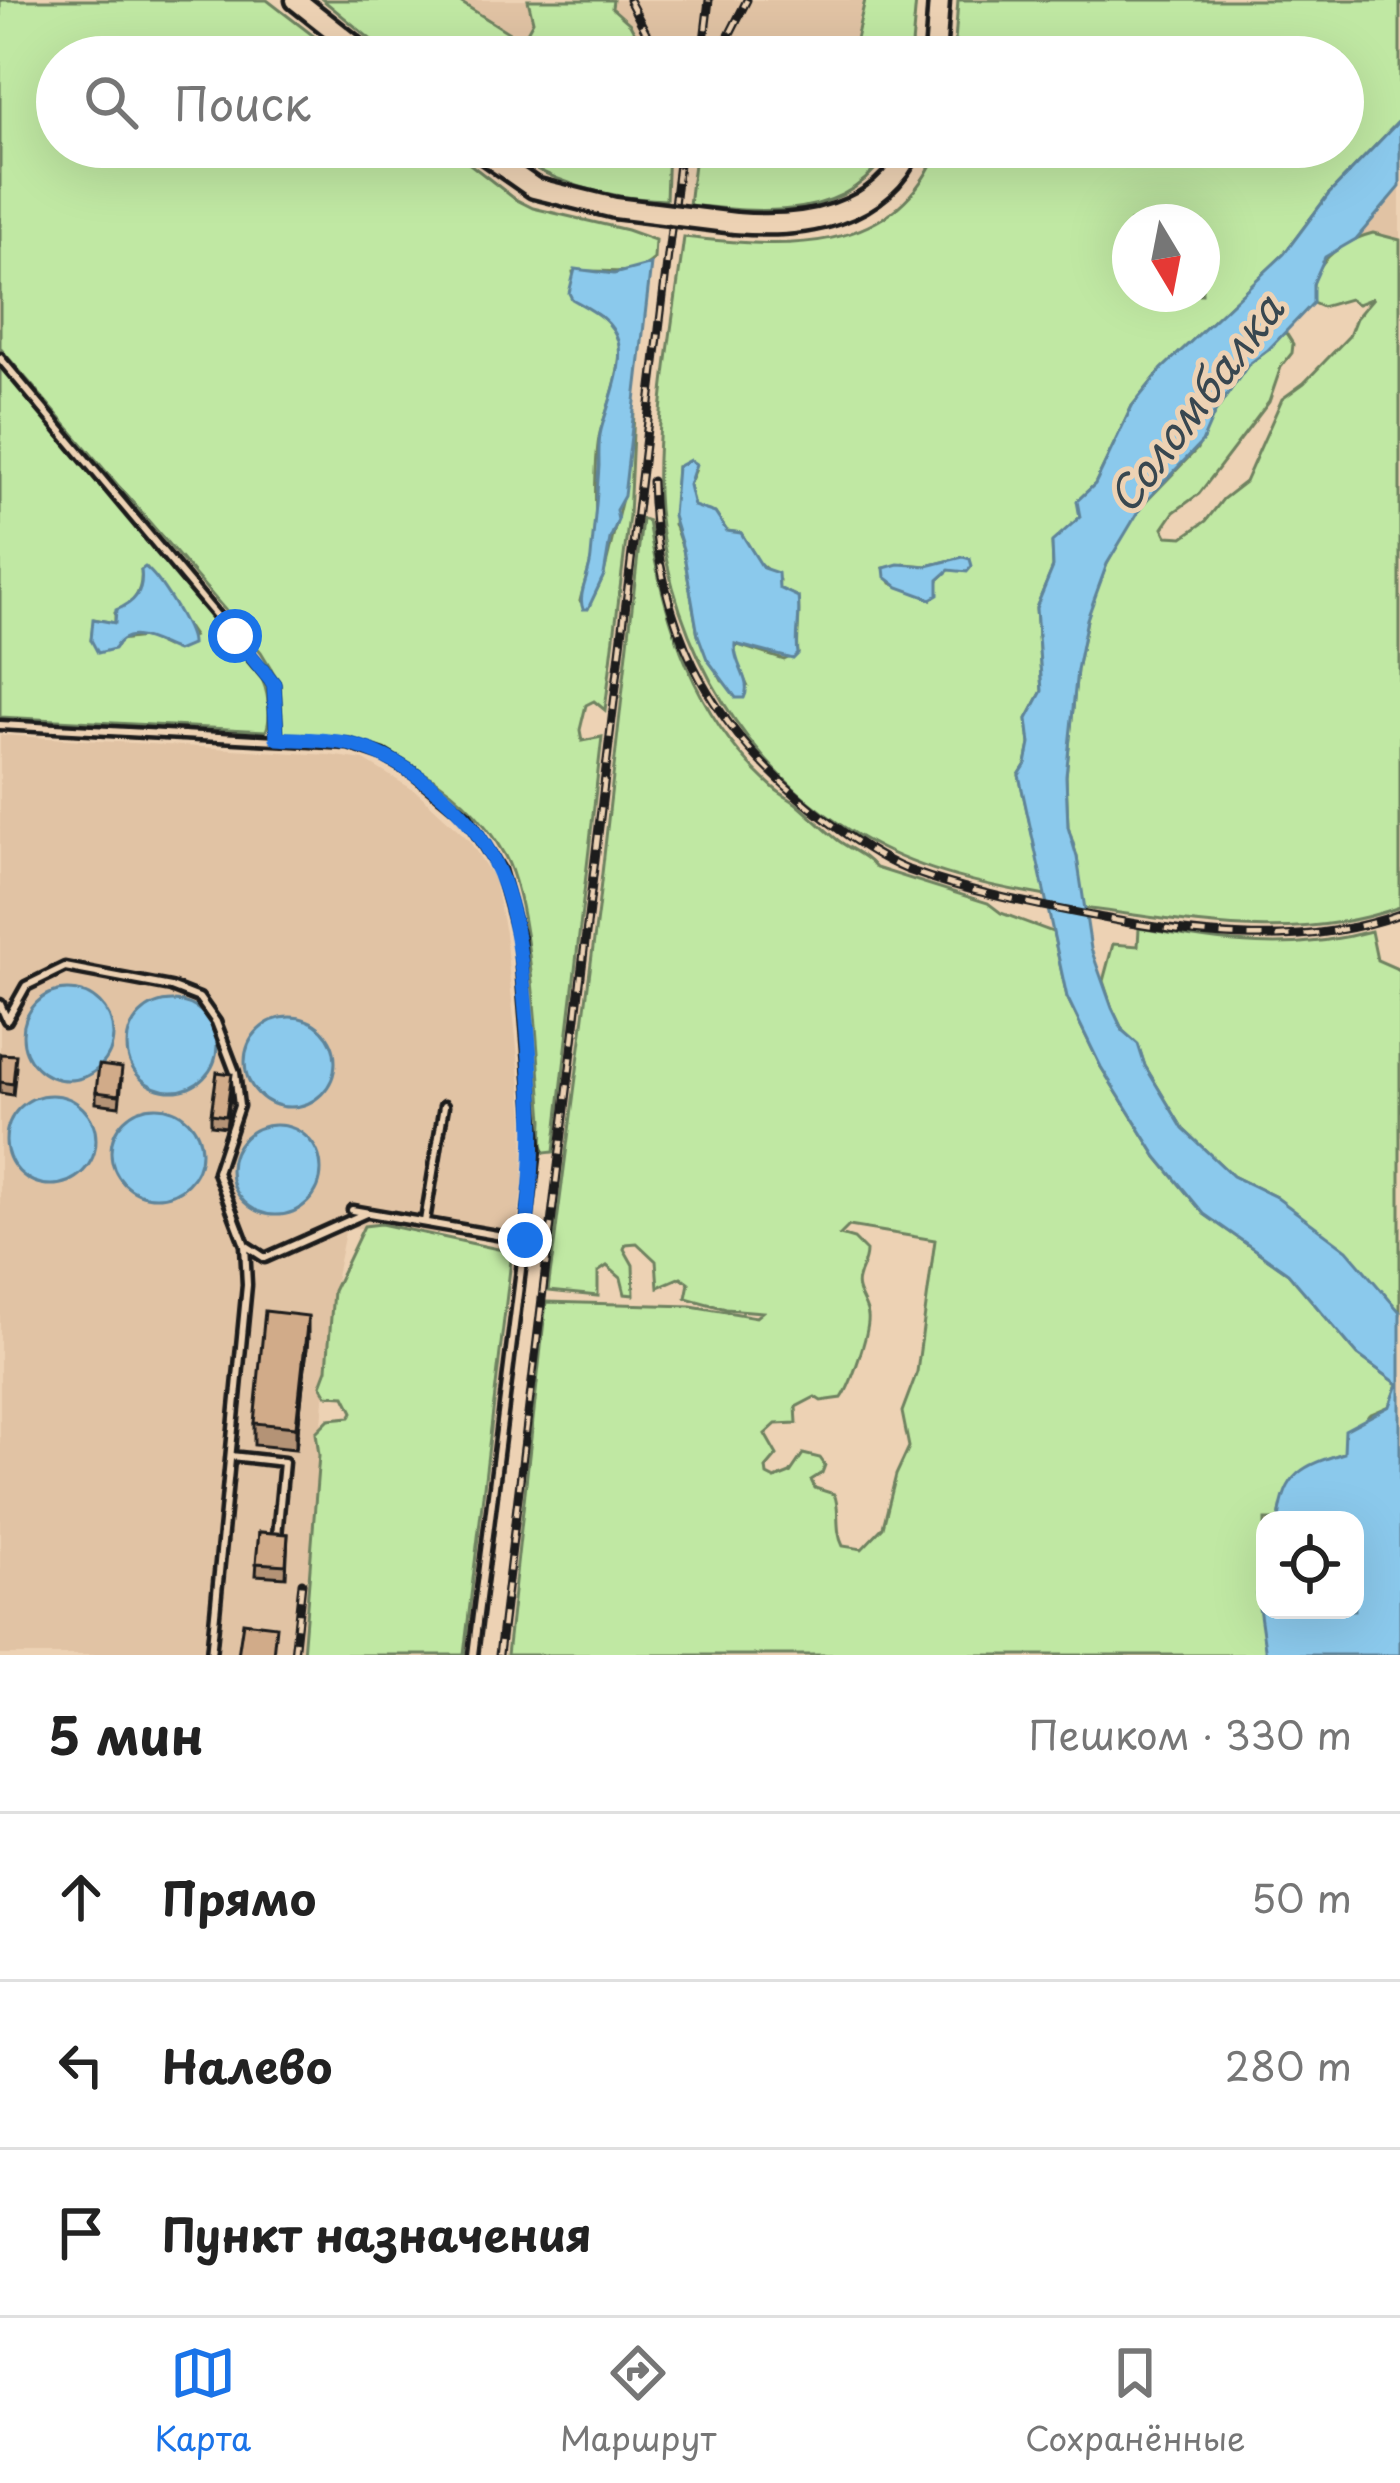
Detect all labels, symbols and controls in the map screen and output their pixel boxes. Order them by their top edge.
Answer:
search box [36,36,1364,168]
text: Поиск [174,68,311,136]
icon: search [78,69,144,135]
north arrow [1112,204,1220,312]
water label: Соломбалка [1091,279,1298,525]
route start [208,609,262,663]
route end [498,1213,552,1267]
map controls [1256,1511,1364,1619]
button: locate [1256,1511,1364,1619]
text: 5 мин [48,1695,204,1772]
text: Пешком · 330 m [1029,1704,1352,1763]
text: Прямо [162,1863,316,1931]
icon: ahead [48,1864,114,1930]
text: 50 m [1251,1867,1352,1926]
text: Налево [162,2031,332,2099]
icon: left [48,2032,114,2098]
text: 280 m [1225,2035,1352,2094]
text: Пункт назначения [162,2199,592,2267]
icon: arrive [48,2200,114,2266]
tab: Карта [154,2340,251,2462]
tab: Маршрут [560,2340,716,2462]
tab: Сохранённые [1025,2340,1246,2462]

